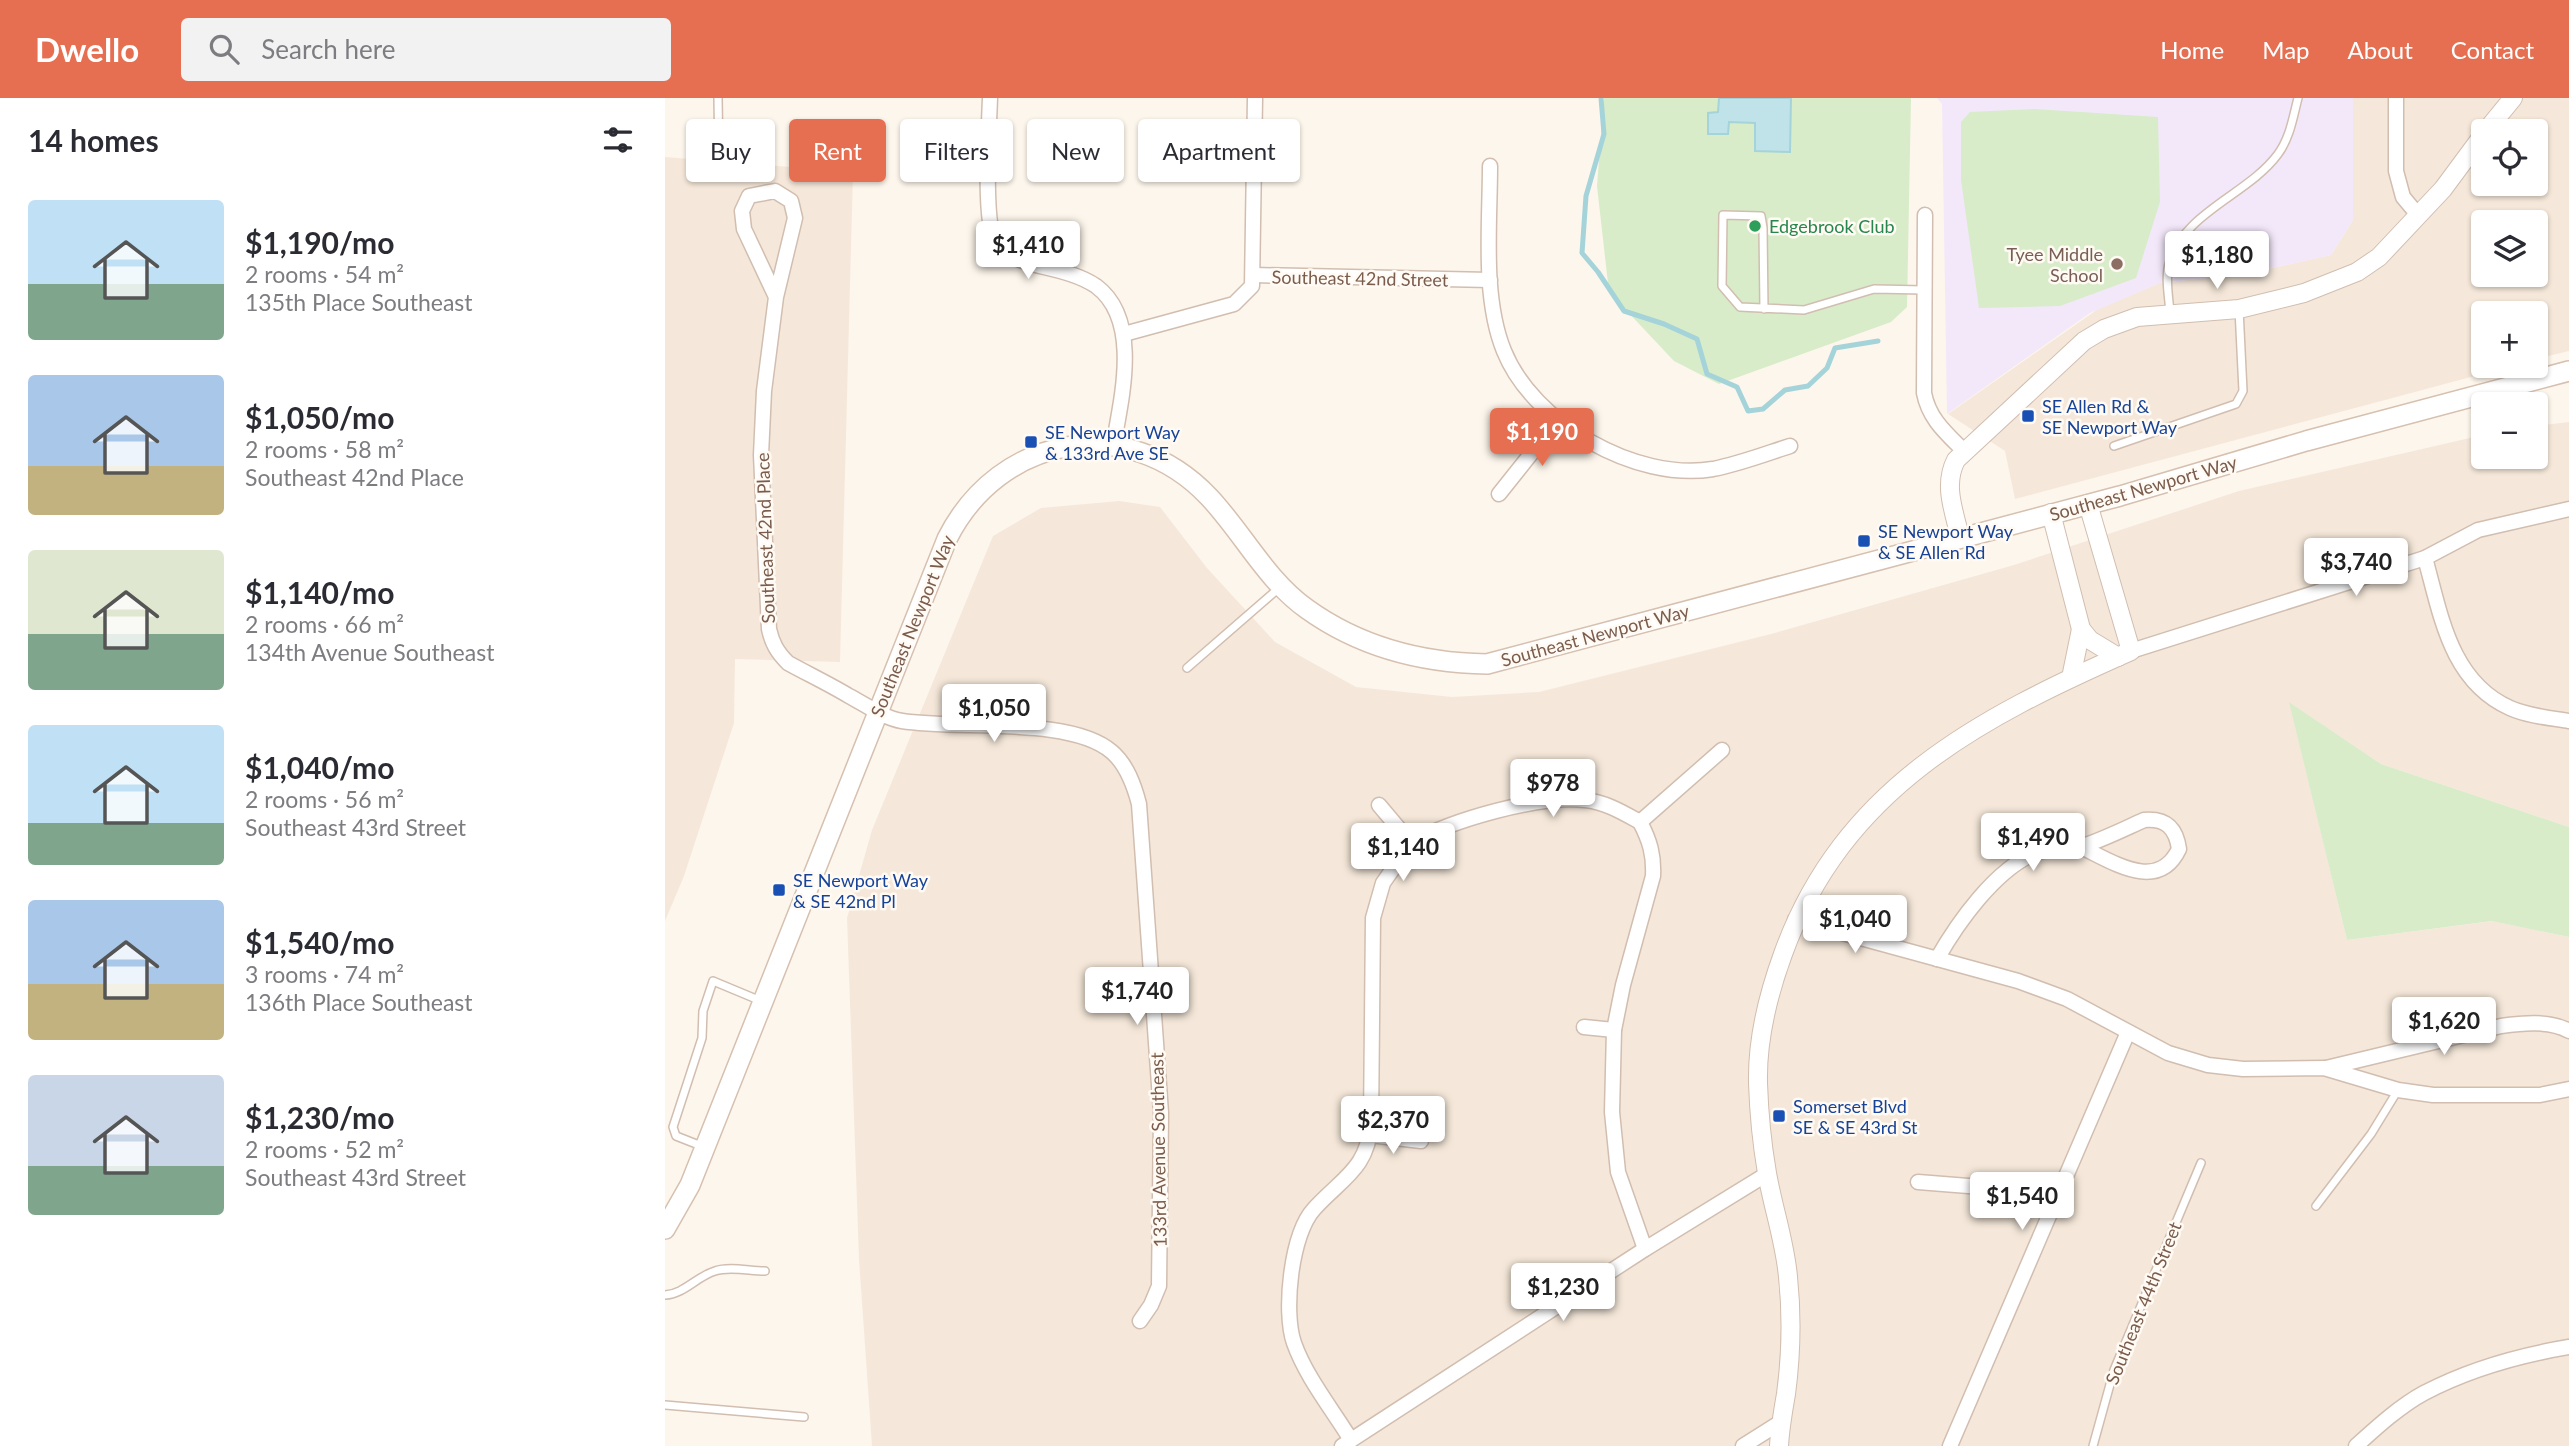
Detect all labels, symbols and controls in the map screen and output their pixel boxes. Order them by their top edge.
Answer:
search box [181,18,671,81]
text: Dwello [35,29,139,69]
icon: search [205,30,243,68]
text: Search here [261,33,395,65]
text: Home [2160,35,2224,64]
text: Map [2262,35,2310,64]
text: About [2348,35,2413,64]
text: Contact [2451,35,2534,64]
chip: Buy [686,119,775,182]
chip: Rent [789,119,886,182]
chip: Filters [900,119,1013,182]
chip: New [1027,119,1124,182]
chip: Apartment [1138,119,1300,182]
map controls [2471,119,2548,469]
button: locate [2471,119,2548,196]
icon: filters [599,121,637,159]
text: 14 homes [28,122,159,158]
button: layers [2471,210,2548,287]
place label: Edgebrook Club [1769,215,1895,237]
marker: Edgebrook Club [1747,218,1763,234]
pin: $1,410 [971,222,1085,281]
text: $1,190/mo [245,224,394,260]
icon: home [84,228,168,312]
text: $1,410 [992,230,1064,258]
pin: $1,180 [2160,232,2274,291]
text: $1,180 [2181,240,2253,268]
place label: Tyee Middle School [2006,243,2103,286]
marker: Tyee Middle School [2109,256,2125,272]
text: 2 rooms · 54 m² [245,260,404,288]
street label: Southeast 42nd Street [1271,265,1449,291]
text: 135th Place Southeast [245,288,473,316]
button: + [2471,301,2548,378]
button: − [2471,392,2548,469]
place label: SE Allen Rd & SE Newport Way [2042,395,2178,438]
text: $1,050/mo [245,399,394,435]
icon: home [84,403,168,487]
pin: $1,190 [1485,408,1599,468]
marker: SE Allen Rd & SE Newport Way [2020,408,2036,424]
text: $1,190 [1506,417,1578,445]
place label: SE Newport Way & 133rd Ave SE [1045,421,1181,464]
marker: SE Newport Way & 133rd Ave SE [1023,434,1039,450]
text: 2 rooms · 58 m² [245,435,404,463]
street label: Southeast Newport Way [2047,450,2240,525]
street label: Southeast 42nd Place [751,452,779,624]
text: Southeast 42nd Place [245,463,464,491]
place label: SE Newport Way & SE Allen Rd [1878,520,2014,563]
street label: Southeast Newport Way [865,531,959,720]
marker: SE Newport Way & SE Allen Rd [1856,533,1872,549]
pin: $3,740 [2299,538,2413,598]
text: $3,740 [2320,547,2392,575]
text: $1,140/mo [245,574,394,610]
icon: home [84,578,168,662]
street label: Southeast Newport Way [1498,599,1692,671]
text: 2 rooms · 66 m² [245,610,404,638]
text: 134th Avenue Southeast [245,638,494,666]
pin: $1,050 [937,684,1051,744]
text: $1,050 [958,693,1030,721]
text: $1,040/mo [245,749,394,785]
icon: home [84,753,168,837]
pin: $978 [1512,760,1594,819]
text: $978 [1526,768,1580,796]
text: 2 rooms · 56 m² [245,785,404,813]
text: Southeast 43rd Street [245,813,466,841]
pin: $1,490 [1976,814,2090,873]
text: $1,490 [1997,822,2069,850]
pin: $1,140 [1346,824,1460,883]
text: $1,140 [1367,832,1439,860]
place label: SE Newport Way & SE 42nd Pl [793,869,929,912]
marker: SE Newport Way & SE 42nd Pl [771,882,787,898]
pin: $1,040 [1798,896,1912,955]
text: $1,040 [1819,904,1891,932]
text: $1,540/mo [245,924,394,960]
icon: home [84,928,168,1012]
text: 3 rooms · 74 m² [245,960,404,988]
pin: $1,740 [1080,968,1194,1027]
text: $1,740 [1101,976,1173,1004]
text: 136th Place Southeast [245,988,473,1016]
pin: $1,620 [2387,998,2501,1057]
text: $1,620 [2408,1006,2480,1034]
street label: 133rd Avenue Southeast [1145,1052,1171,1248]
place label: Somerset Blvd SE & SE 43rd St [1793,1095,1918,1138]
pin: $2,370 [1336,1096,1450,1156]
text: $1,230/mo [245,1099,394,1135]
icon: home [84,1103,168,1187]
text: $2,370 [1357,1105,1429,1133]
marker: Somerset Blvd SE & SE 43rd St [1771,1108,1787,1124]
text: 2 rooms · 52 m² [245,1135,404,1163]
text: Southeast 43rd Street [245,1163,466,1191]
pin: $1,540 [1965,1172,2079,1232]
text: $1,540 [1986,1181,2058,1209]
street label: Southeast 44th Street [2100,1218,2186,1387]
pin: $1,230 [1506,1264,1620,1323]
text: $1,230 [1527,1272,1599,1300]

